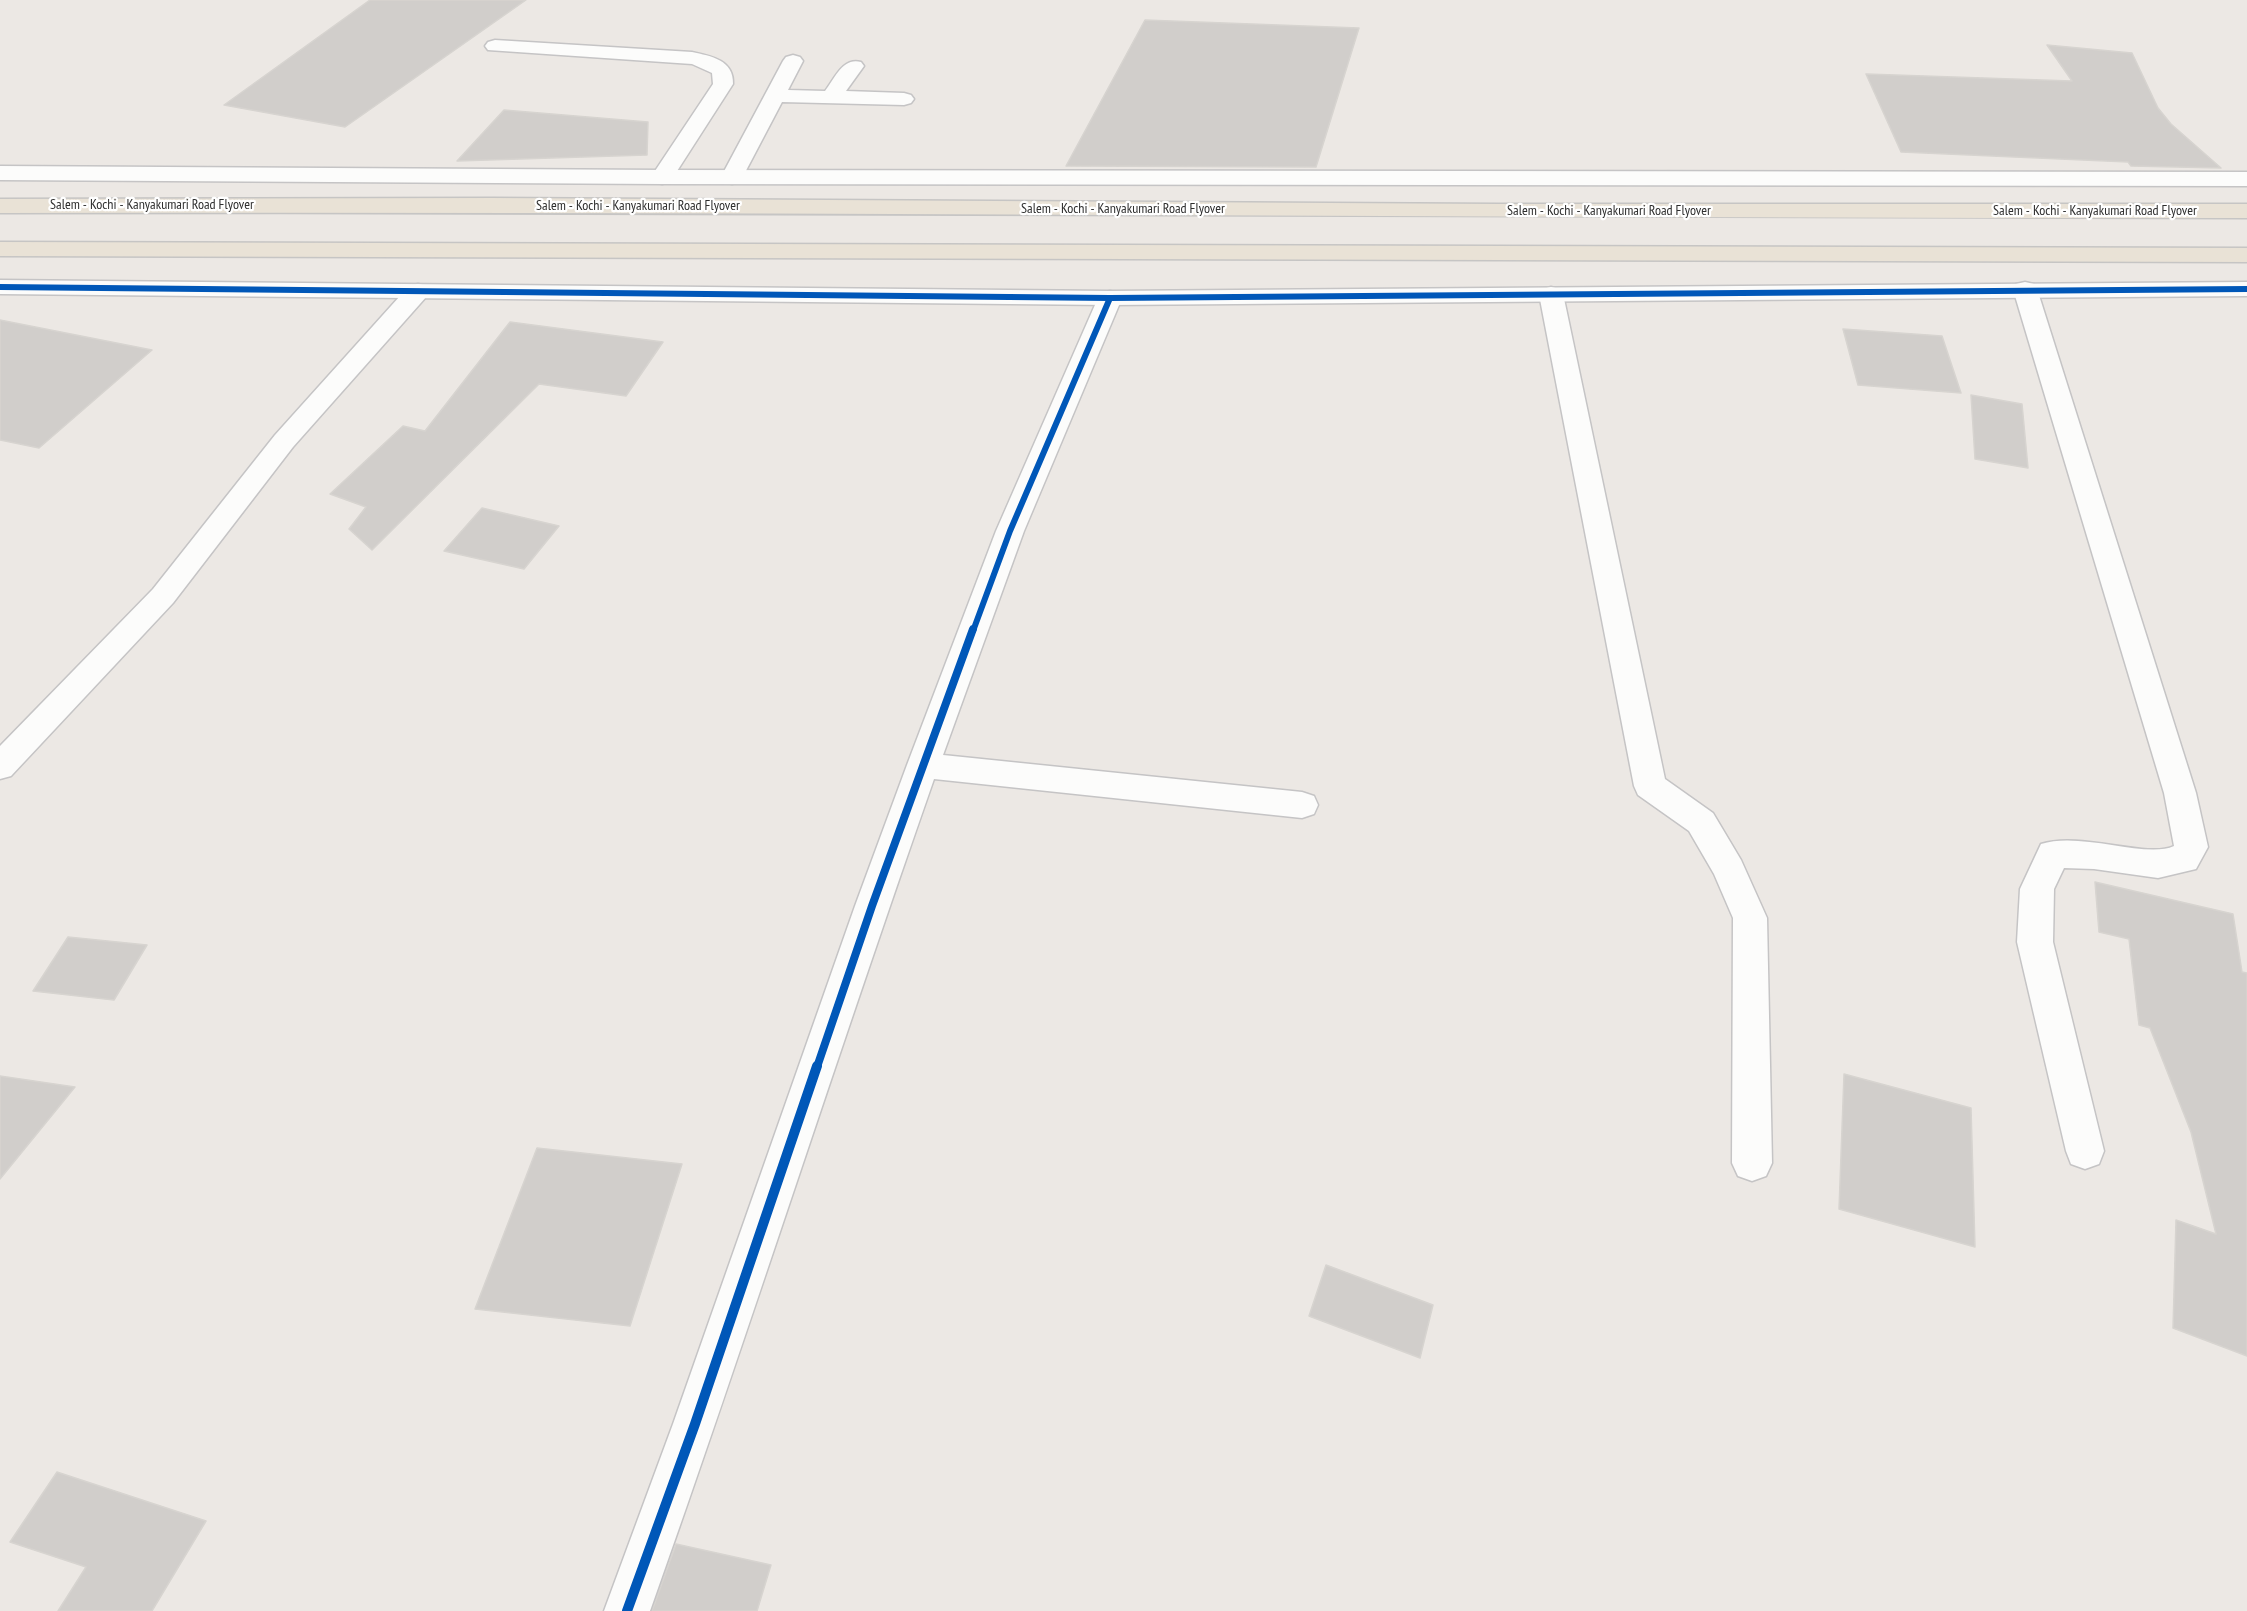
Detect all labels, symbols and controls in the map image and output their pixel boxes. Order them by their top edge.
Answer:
street label: Salem - Kochi - Kanyakumari Road Flyover [50,197,254,213]
street label: Salem - Kochi - Kanyakumari Road Flyover [536,198,740,214]
street label: Salem - Kochi - Kanyakumari Road Flyover [1021,201,1225,217]
street label: Salem - Kochi - Kanyakumari Road Flyover [1507,203,1711,219]
street label: Salem - Kochi - Kanyakumari Road Flyover [1993,203,2197,219]

